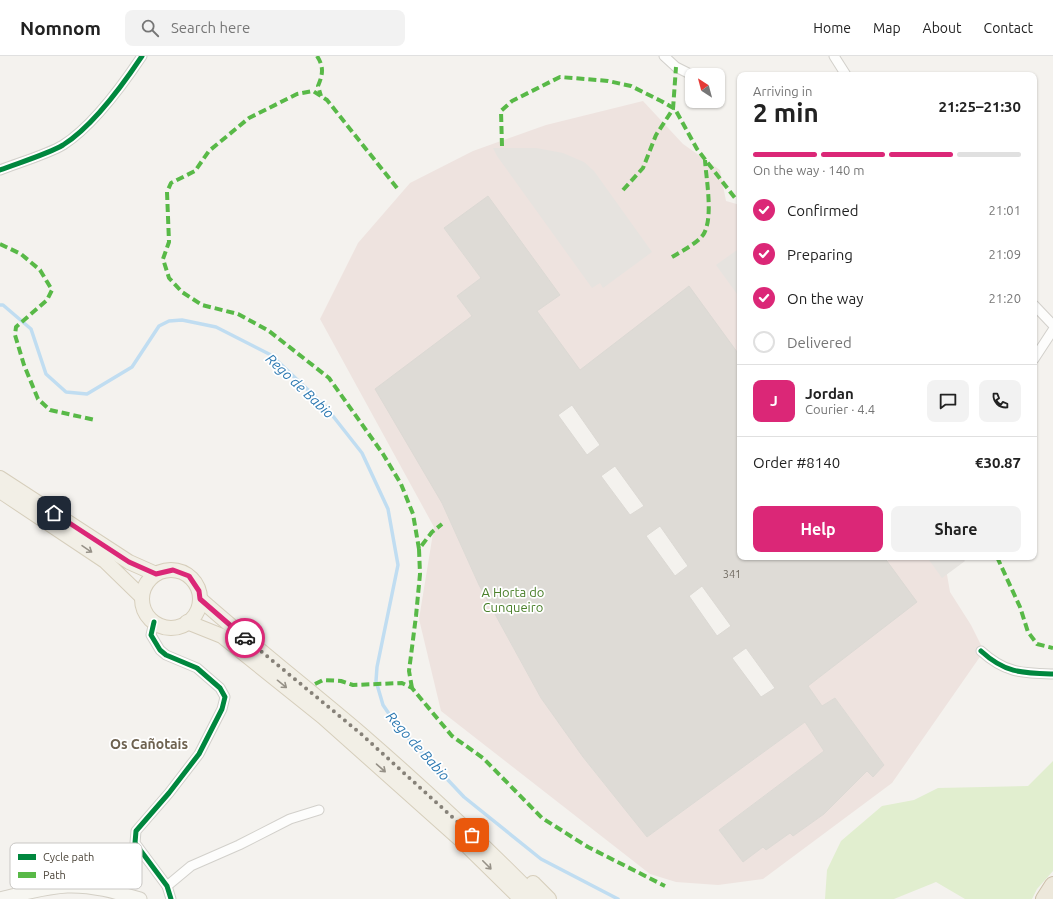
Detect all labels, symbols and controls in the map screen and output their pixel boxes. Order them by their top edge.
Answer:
search box [125,10,405,46]
text: Nomnom [20,17,101,39]
icon: search [139,17,161,39]
text: Search here [171,19,250,36]
text: Home [813,20,851,36]
text: Map [873,20,901,36]
text: About [923,20,962,36]
text: Contact [984,20,1033,36]
north arrow [685,68,725,108]
map controls [685,68,725,108]
text: Arriving in [753,84,812,98]
text: 2 min [753,98,819,127]
text: 21:25–21:30 [938,98,1021,115]
text: On the way · 140 m [753,163,865,177]
icon: check [753,199,775,221]
text: Confirmed [787,202,859,219]
text: 21:01 [988,203,1021,217]
icon: check [753,243,775,265]
text: Preparing [787,246,853,263]
text: 21:09 [988,247,1021,261]
icon: check [753,287,775,309]
text: On the way [787,290,863,307]
text: 21:20 [988,291,1021,305]
text: Delivered [787,334,852,351]
water label: Rego de Babio [263,351,338,422]
button: chat [927,380,969,422]
button: phone [979,380,1021,422]
text: Jordan [805,385,854,402]
text: J [770,392,778,409]
text: Courier · 4.4 [805,402,875,416]
text: Order #8140 [753,454,840,471]
text: €30.87 [975,454,1021,471]
pin [37,496,71,530]
icon: home [43,502,65,524]
button: Help [753,506,883,552]
button: Share [891,506,1021,552]
one-way arrow [81,545,92,553]
house number: 341 [723,568,741,580]
park label: A Horta do Cunqueiro [482,585,544,614]
courier [225,618,265,658]
icon: car [234,627,256,649]
one-way arrow [276,679,287,688]
water label: Rego de Babio [383,708,453,784]
district label: Os Cañotais [110,736,188,752]
one-way arrow [376,763,387,772]
pin [455,818,489,852]
icon: bag [461,824,483,846]
legend [10,843,142,889]
text: Cycle path [43,851,94,863]
one-way arrow [482,860,492,870]
text: Path [43,869,66,881]

